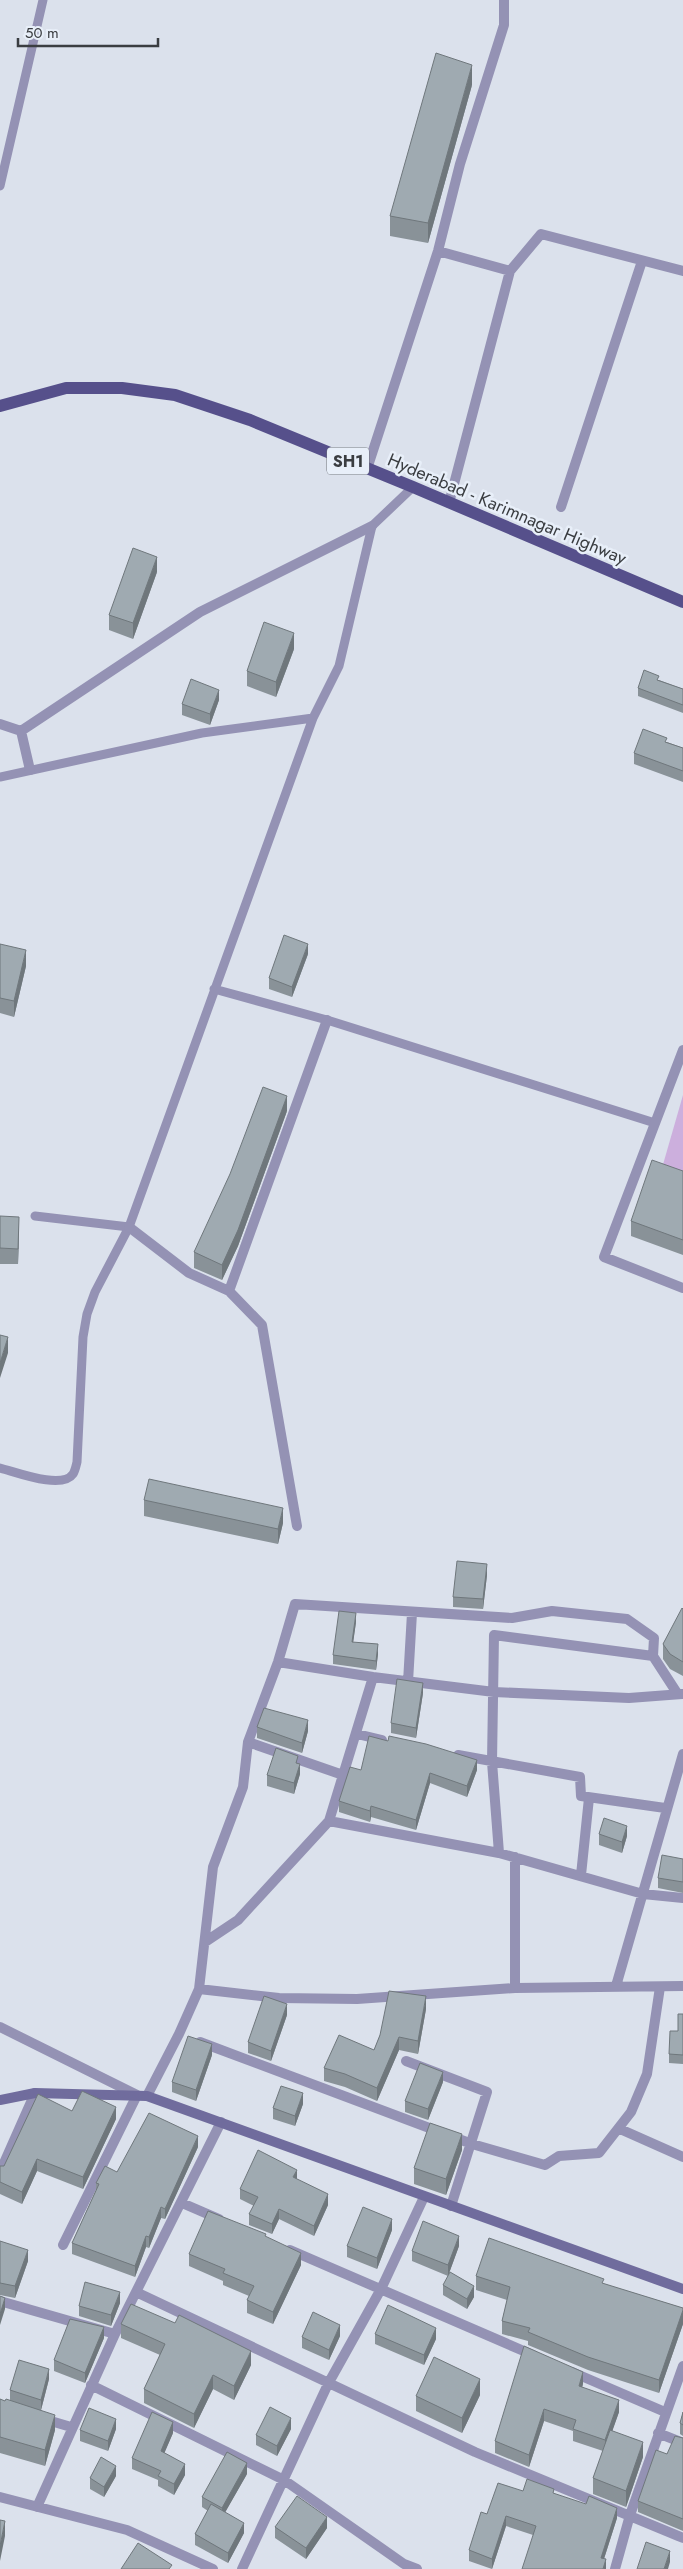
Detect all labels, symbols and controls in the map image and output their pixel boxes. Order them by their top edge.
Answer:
scale bar [18,15,158,47]
text: 50 m [25,22,59,44]
street label: Hyderabad - Karimnagar Highway [384,447,630,571]
road number: SH1 [327,448,369,474]

